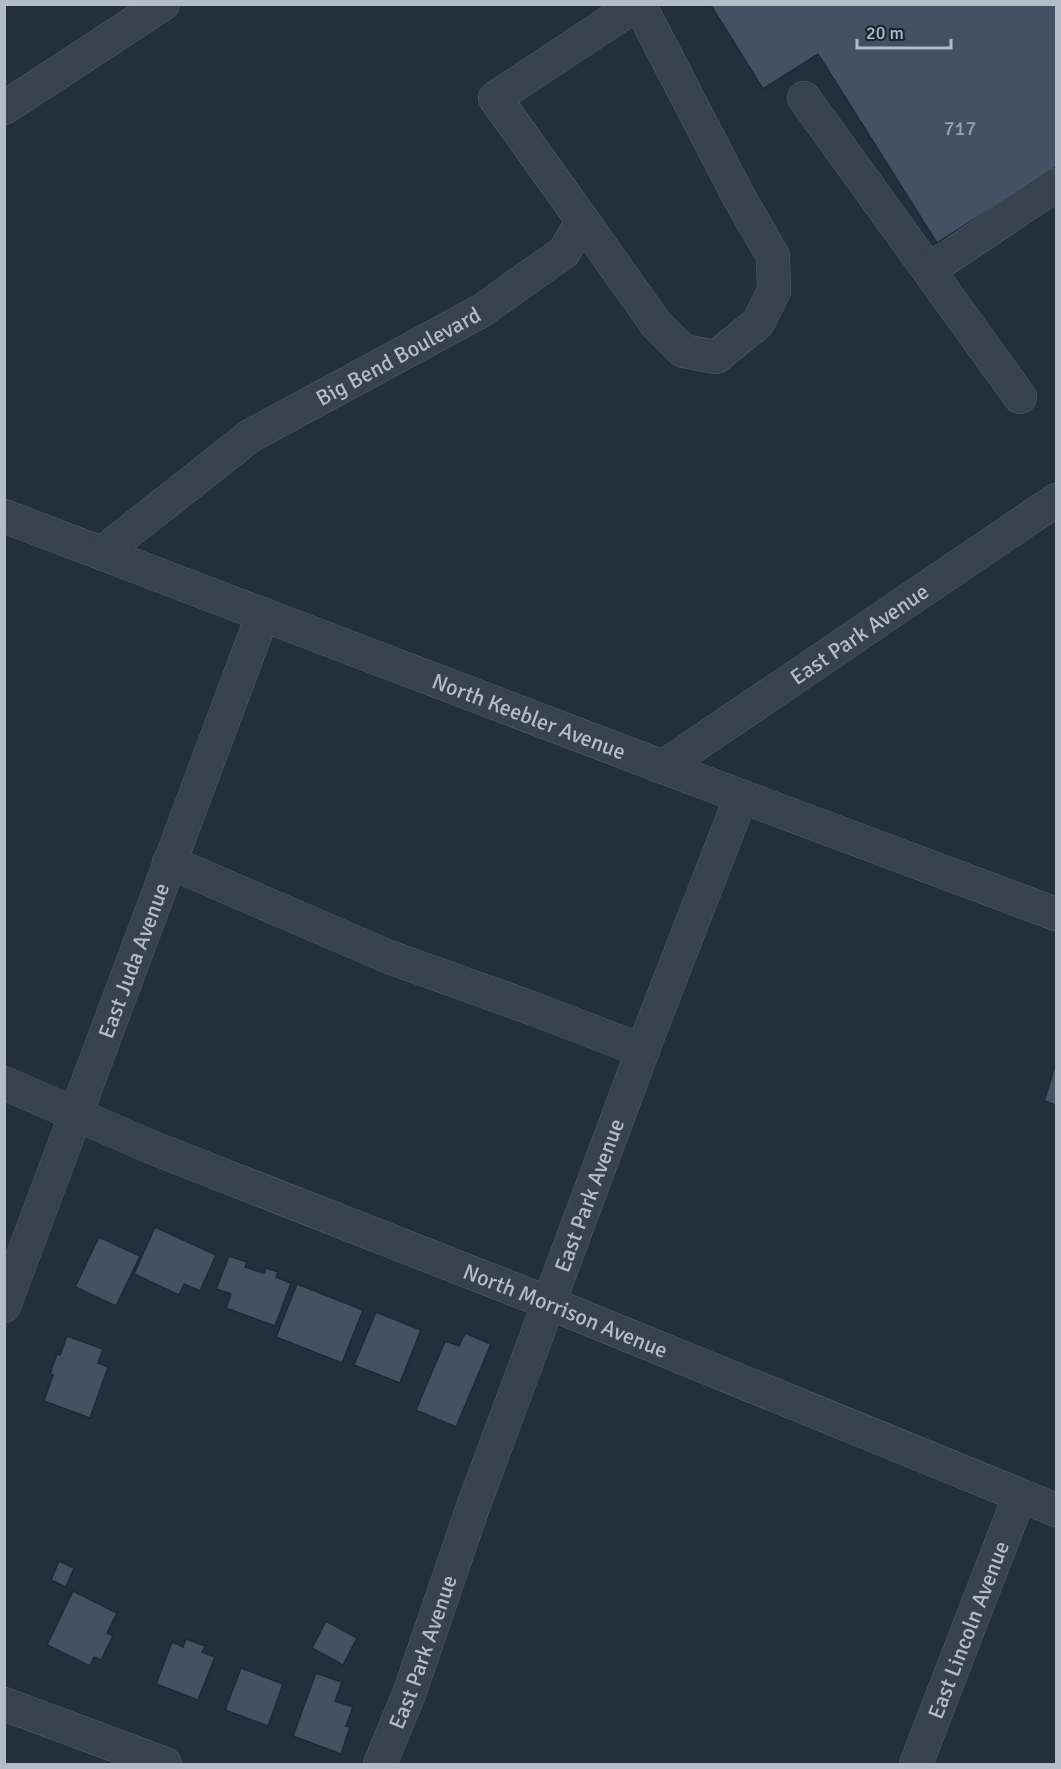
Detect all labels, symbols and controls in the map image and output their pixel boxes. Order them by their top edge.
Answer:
scale bar [857,12,952,50]
text: 20 m [866,22,904,44]
house number: 717 [944,116,976,141]
street label: Big Bend Boulevard [311,301,485,412]
street label: East Park Avenue [785,578,934,691]
street label: North Keebler Avenue [428,667,630,766]
street label: East Juda Avenue [92,879,175,1042]
street label: East Park Avenue [548,1115,630,1276]
street label: North Morrison Avenue [459,1258,672,1364]
street label: East Lincoln Avenue [922,1537,1015,1723]
street label: East Park Avenue [383,1571,463,1733]

